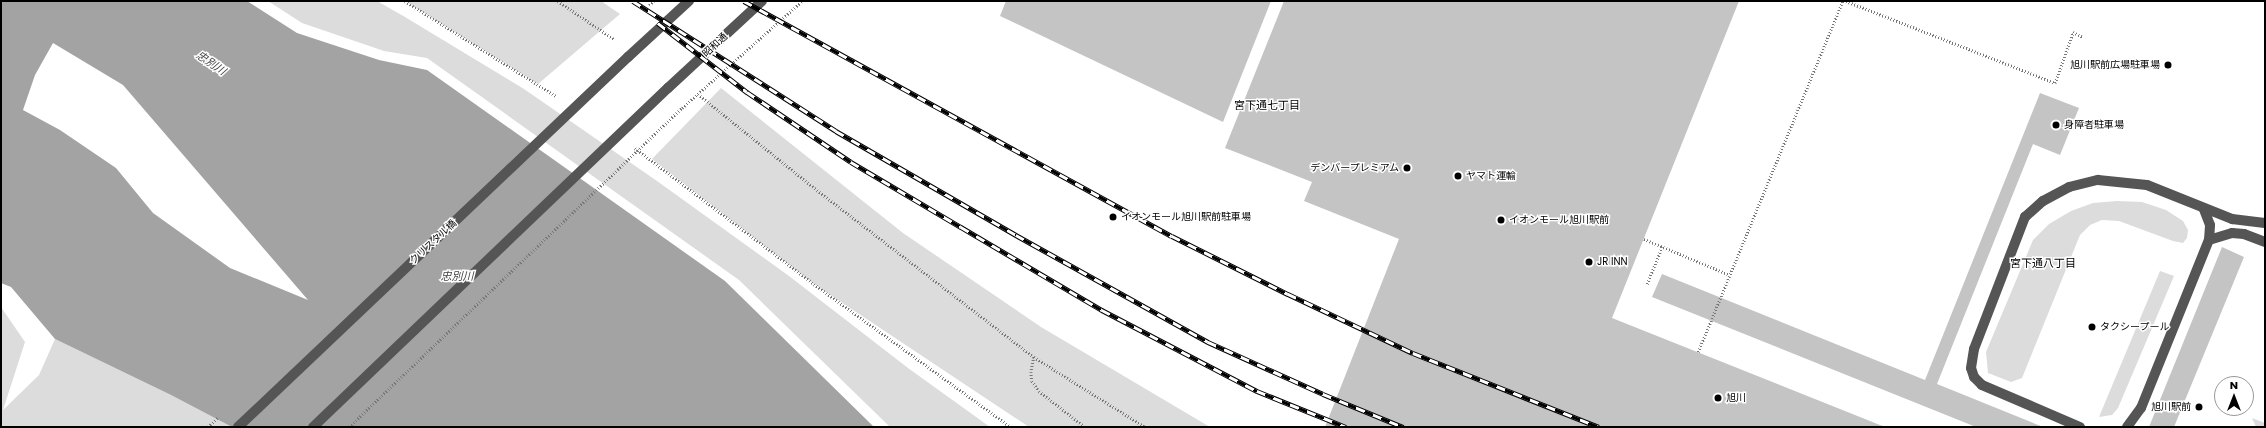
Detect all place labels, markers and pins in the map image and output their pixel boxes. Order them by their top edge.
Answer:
place label: 旭川駅前広場駐車場 [2070,59,2160,71]
marker: 旭川駅前広場駐車場 [2163,60,2173,70]
place label: 身障者駐車場 [2064,119,2124,131]
marker: 身障者駐車場 [2051,120,2061,130]
place label: デンバープレミアム [1309,162,1399,174]
marker: デンバープレミアム [1402,163,1412,173]
place label: ヤマト運輸 [1466,170,1516,182]
marker: ヤマト運輸 [1453,171,1463,181]
place label: イオンモール旭川駅前駐車場 [1121,211,1251,223]
marker: イオンモール旭川駅前駐車場 [1108,212,1118,222]
place label: イオンモール旭川駅前 [1509,214,1609,226]
marker: イオンモール旭川駅前 [1496,215,1506,225]
place label: JR INN [1597,256,1628,268]
marker: JR INN [1584,257,1594,267]
place label: タクシープール [2100,321,2170,333]
marker: タクシープール [2087,322,2097,332]
place label: 旭川 [1726,392,1746,404]
marker: 旭川 [1713,393,1723,403]
place label: 旭川駅前 [2151,401,2191,413]
marker: 旭川駅前 [2194,402,2204,412]

